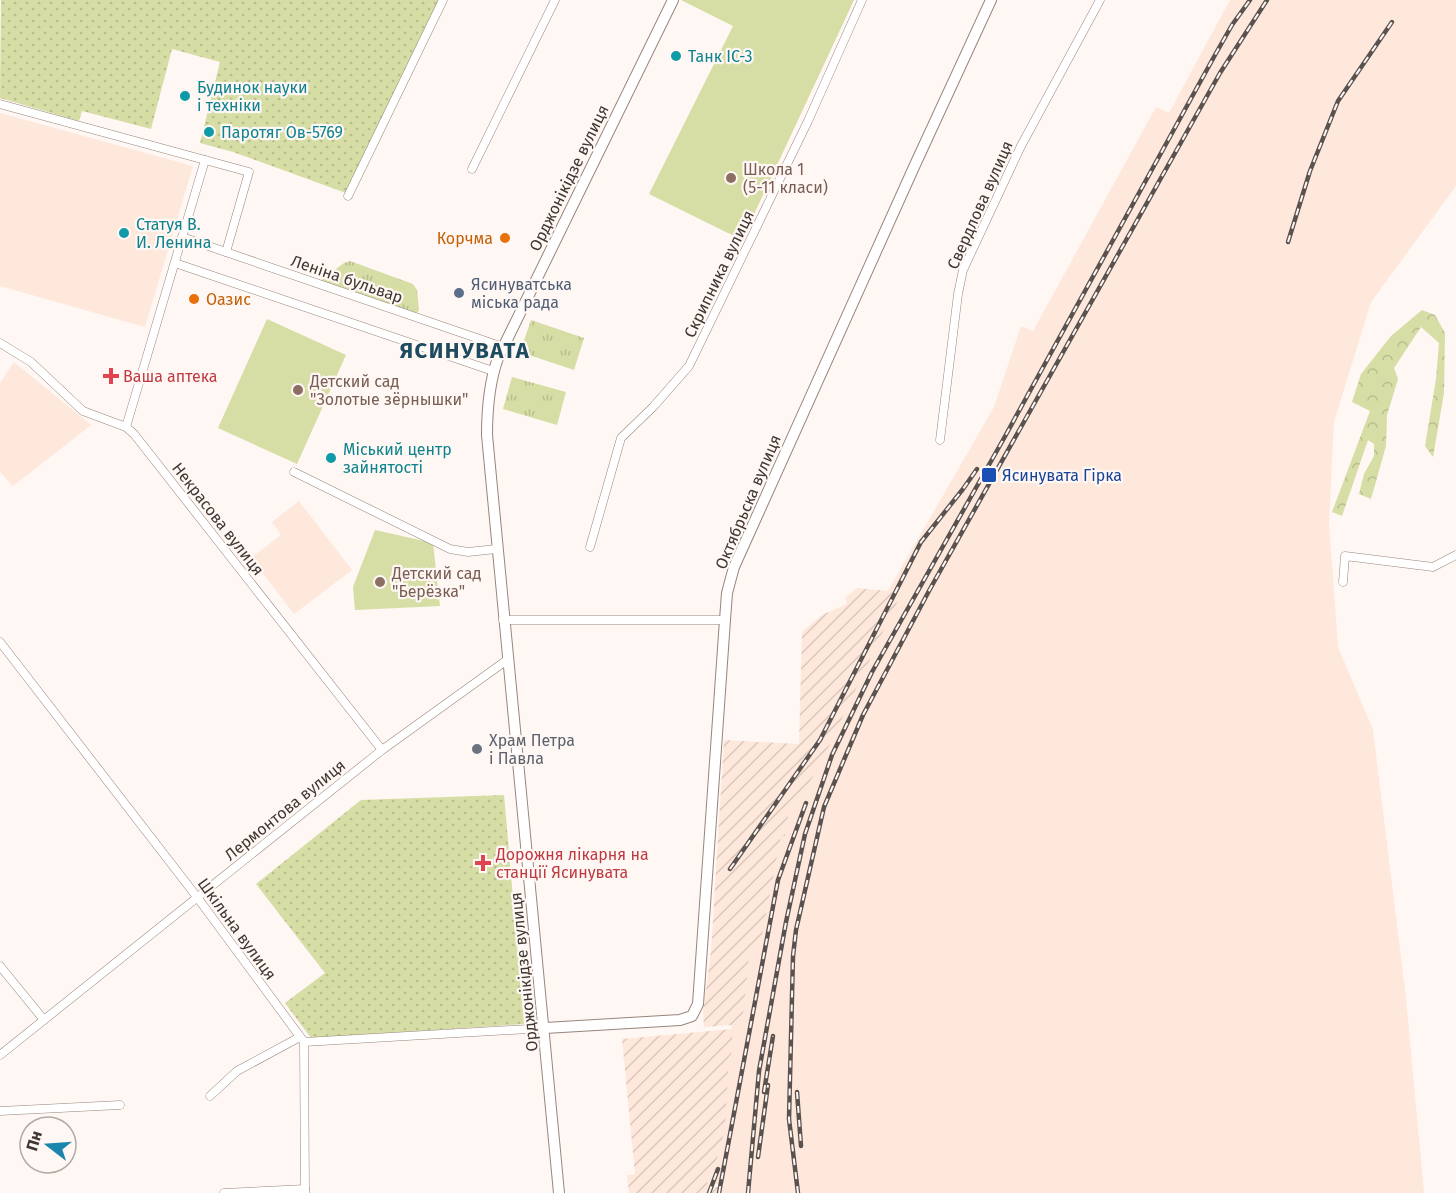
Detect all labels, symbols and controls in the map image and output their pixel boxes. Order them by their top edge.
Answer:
place label: Танк ІС-3 [688,47,752,66]
marker: Танк ІС-3 [669,49,683,63]
place label: Будинок науки і техніки [197,78,308,115]
marker: Будинок науки і техніки [178,89,192,103]
street label: Орджонікідзе вулиця [525,102,613,254]
place label: Паротяг Ов-5769 [221,123,343,142]
marker: Паротяг Ов-5769 [202,125,216,139]
street label: Свердлова вулиця [943,138,1017,272]
place label: Школа 1 (5-11 класи) [743,160,828,197]
marker: Школа 1 (5-11 класи) [724,171,738,185]
street label: Скрипника вулиця [680,207,758,341]
place label: Статуя В. И. Ленина [136,215,212,252]
marker: Статуя В. И. Ленина [117,226,131,240]
place label: Корчма [437,229,493,248]
marker: Корчма [498,231,512,245]
street label: Леніна бульвар [289,251,405,307]
place label: Ясинуватська міська рада [471,275,572,312]
marker: Ясинуватська міська рада [452,286,466,300]
place label: Оазис [206,290,251,309]
marker: Оазис [187,292,201,306]
district label: ЯСИНУВАТА [400,337,530,364]
place label: Ваша аптека [123,367,218,386]
marker: Ваша аптека [104,369,118,383]
place label: Детский сад "Золотые зёрнышки" [309,372,468,409]
marker: Детский сад "Золотые зёрнышки" [291,383,305,397]
street label: Октябрьска вулиця [711,432,785,572]
place label: Міський центр зайнятості [343,440,452,477]
marker: Міський центр зайнятості [324,451,338,465]
street label: Некрасова вулиця [168,459,268,579]
marker: Ясинувата Гірка [980,466,998,484]
place label: Ясинувата Гірка [1002,466,1122,485]
place label: Детский сад "Берёзка" [391,564,481,601]
marker: Детский сад "Берёзка" [373,575,387,589]
place label: Храм Петра і Павла [489,731,575,768]
marker: Храм Петра і Павла [470,742,484,756]
street label: Лермонтова вулиця [221,755,349,865]
place label: Дорожня лікарня на станції Ясинувата [495,845,649,882]
marker: Дорожня лікарня на станції Ясинувата [474,854,492,872]
street label: Шкільна вулиця [194,874,280,984]
street label: Орджонікідзе вулиця [506,891,542,1053]
north arrow [18,1115,78,1175]
text: Пн [22,1128,46,1153]

